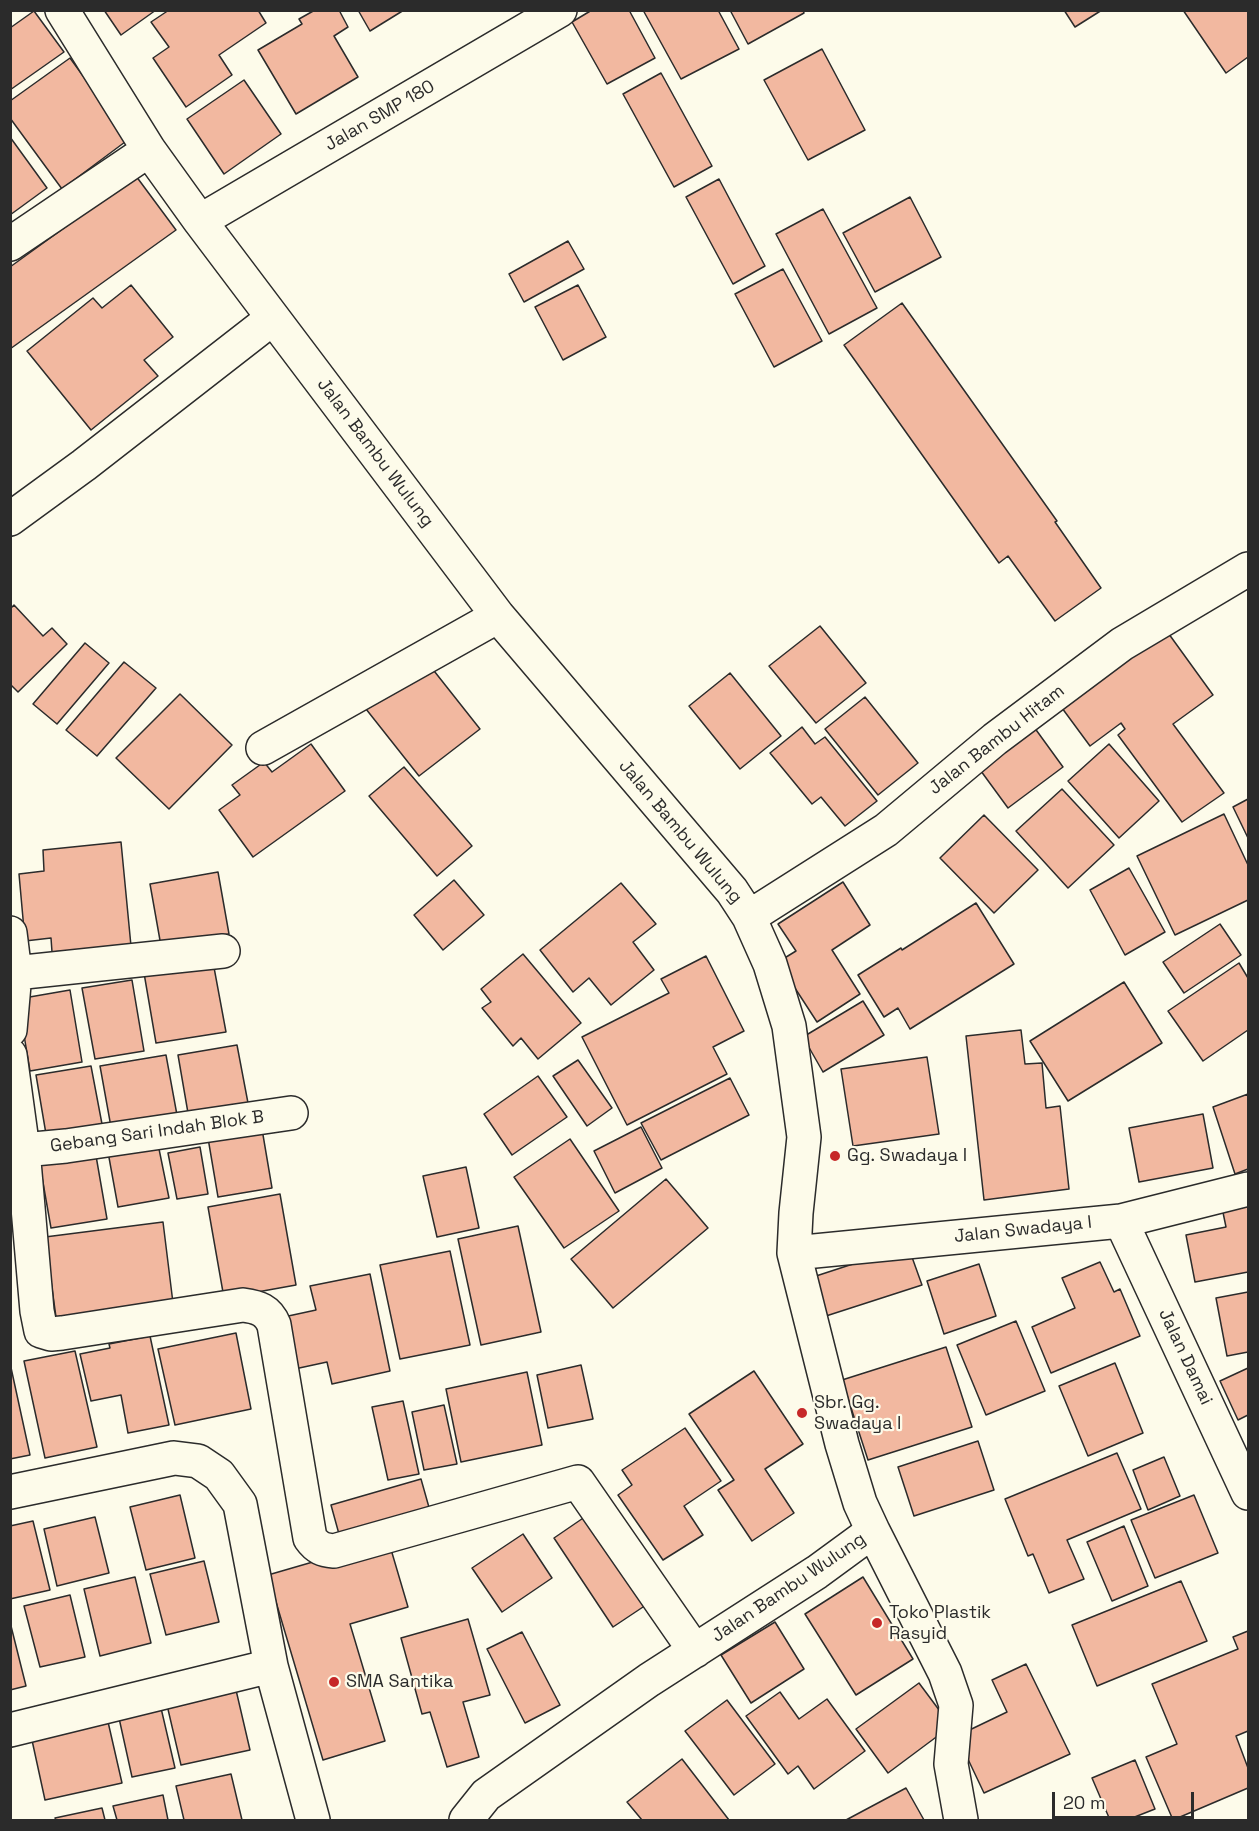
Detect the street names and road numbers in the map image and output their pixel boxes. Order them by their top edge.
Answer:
street label: Jalan SMP 180 [321,76,439,156]
street label: Jalan Bambu Wulung [312,374,438,532]
street label: Jalan Bambu Hitam [925,680,1069,800]
street label: Jalan Bambu Wulung [614,756,746,908]
street label: Gebang Sari Indah Blok B [49,1106,265,1158]
street label: Jalan Swadaya I [953,1212,1093,1248]
street label: Jalan Damai [1153,1306,1217,1408]
street label: Jalan Bambu Wulung [708,1529,870,1647]

